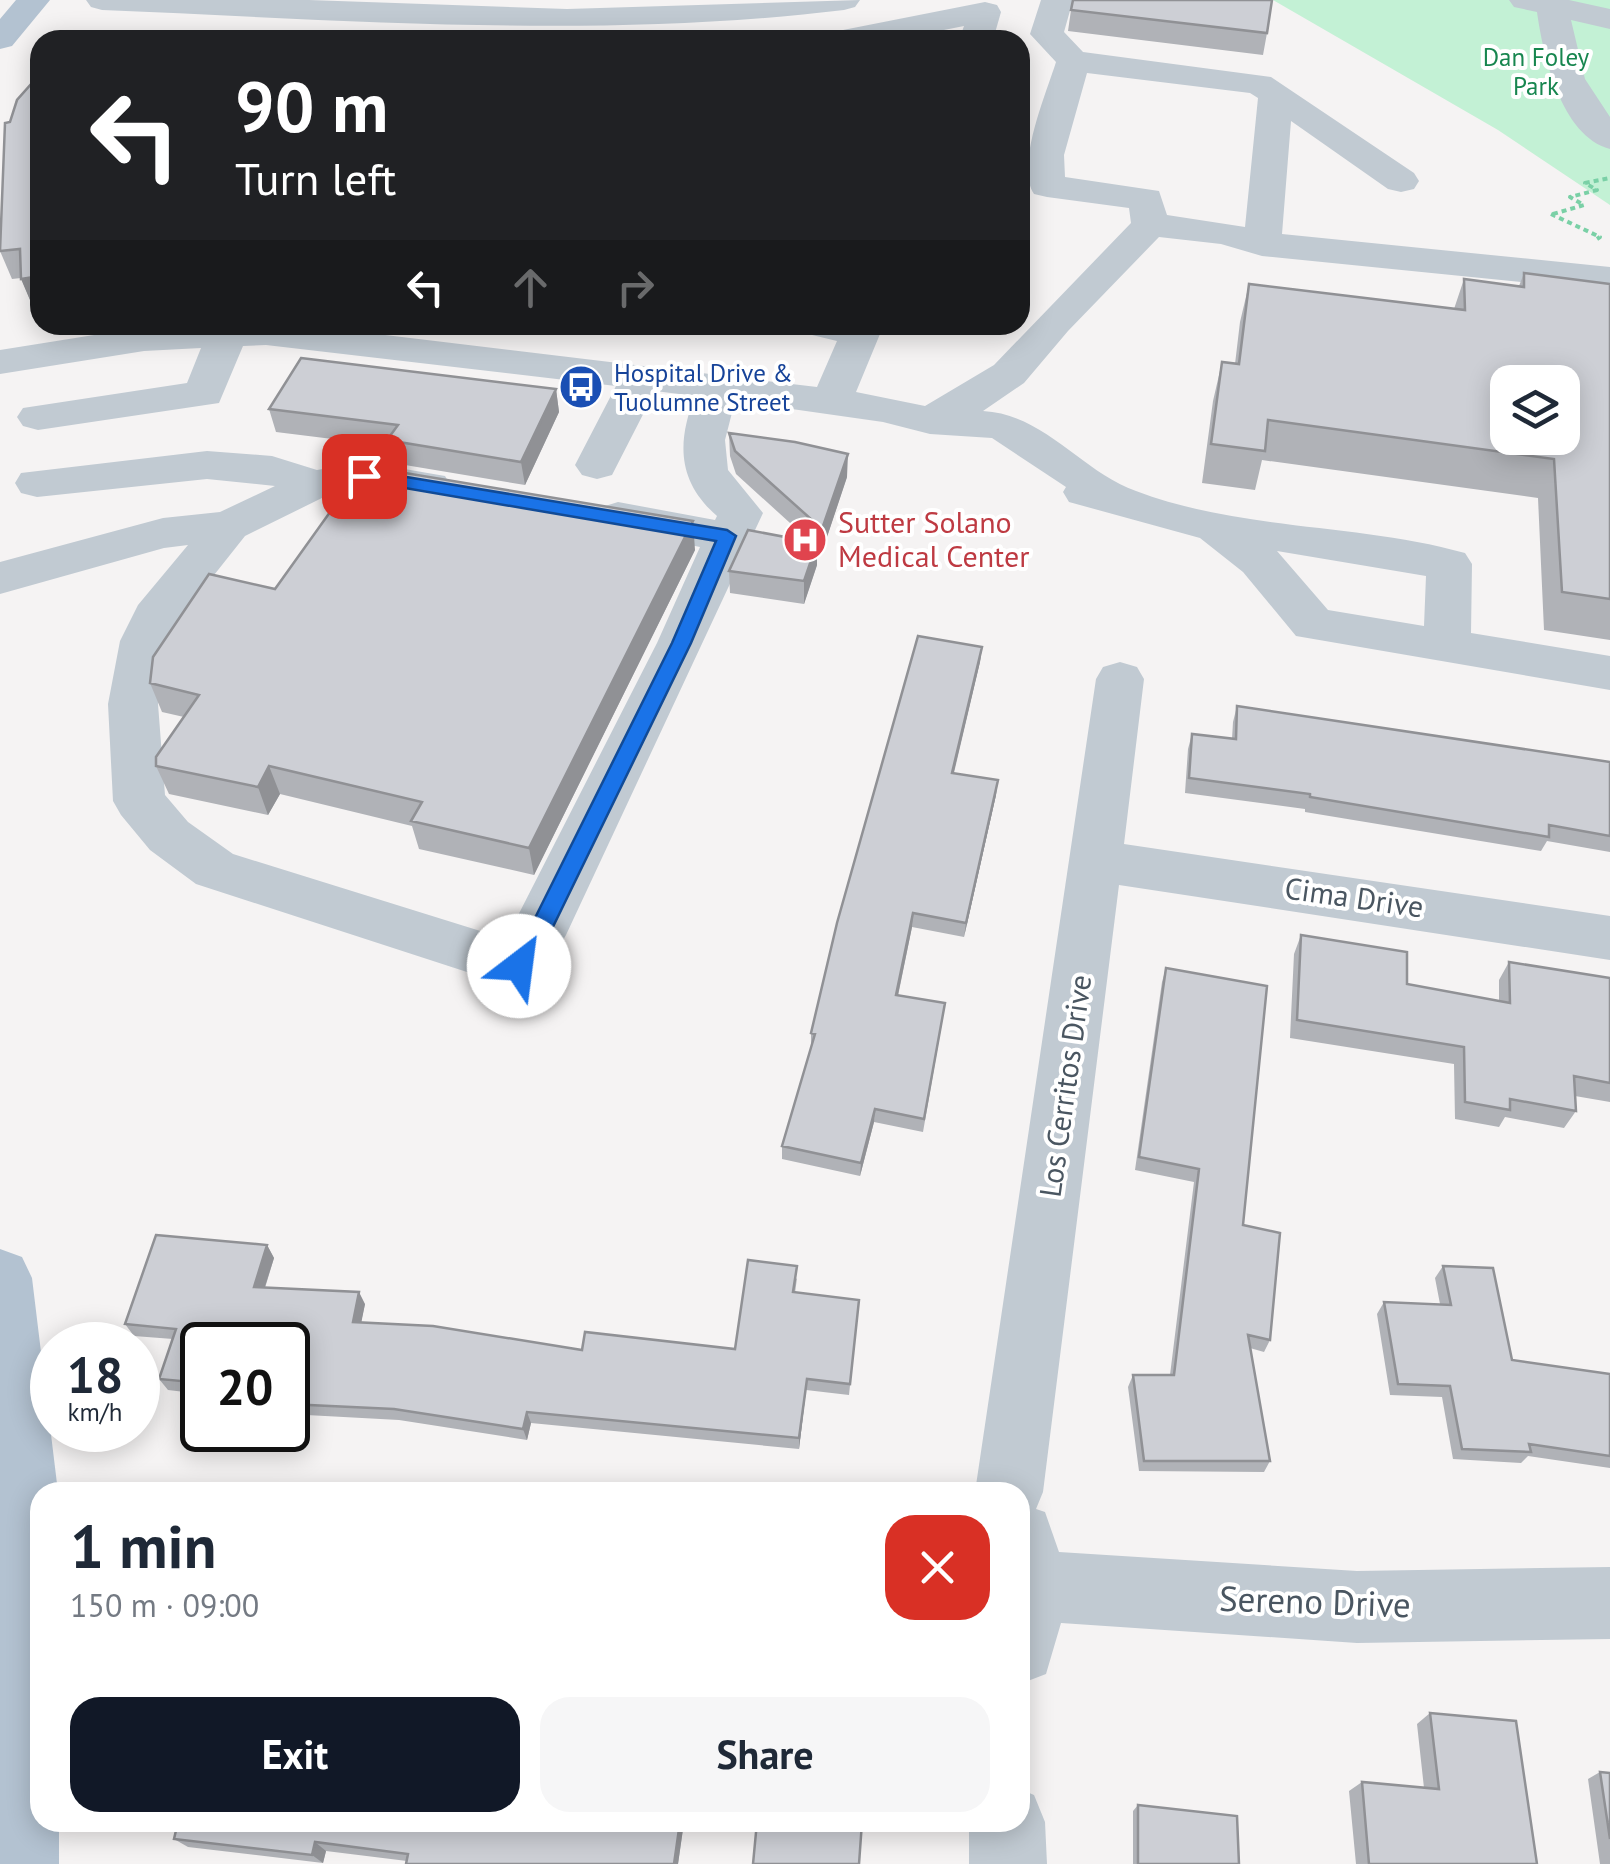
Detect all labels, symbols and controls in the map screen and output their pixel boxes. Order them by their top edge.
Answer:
park label: Dan Foley Park [1483,41,1590,102]
text: 90 m [235,61,388,151]
icon: left [70,70,200,200]
text: Turn left [235,149,396,207]
icon: left [398,260,453,315]
icon: ahead [503,260,558,315]
icon: right [608,260,663,315]
place label: Hospital Drive & Tuolumne Street [614,357,793,418]
bus stop icon: Hospital Drive & Tuolumne Street [558,364,604,410]
map controls [1490,365,1580,455]
button: layers [1490,365,1580,455]
pin [322,434,407,519]
icon: arrive [337,449,392,504]
place label: Sutter Solano Medical Center [838,502,1029,575]
hospital icon: Sutter Solano Medical Center [782,517,828,563]
street label: Cima Drive [1282,867,1426,926]
position arrow [467,914,571,1018]
street label: Los Cerritos Drive [1030,972,1099,1199]
speed limit sign: 20 [180,1322,310,1452]
text: 18 [67,1342,123,1407]
text: km/h [68,1396,122,1428]
text: 1 min [70,1507,216,1585]
button: close [885,1515,990,1620]
street label: Sereno Drive [1218,1575,1412,1627]
text: 150 m · 09:00 [70,1584,259,1626]
button: Exit [70,1697,520,1812]
button: Share [540,1697,990,1812]

